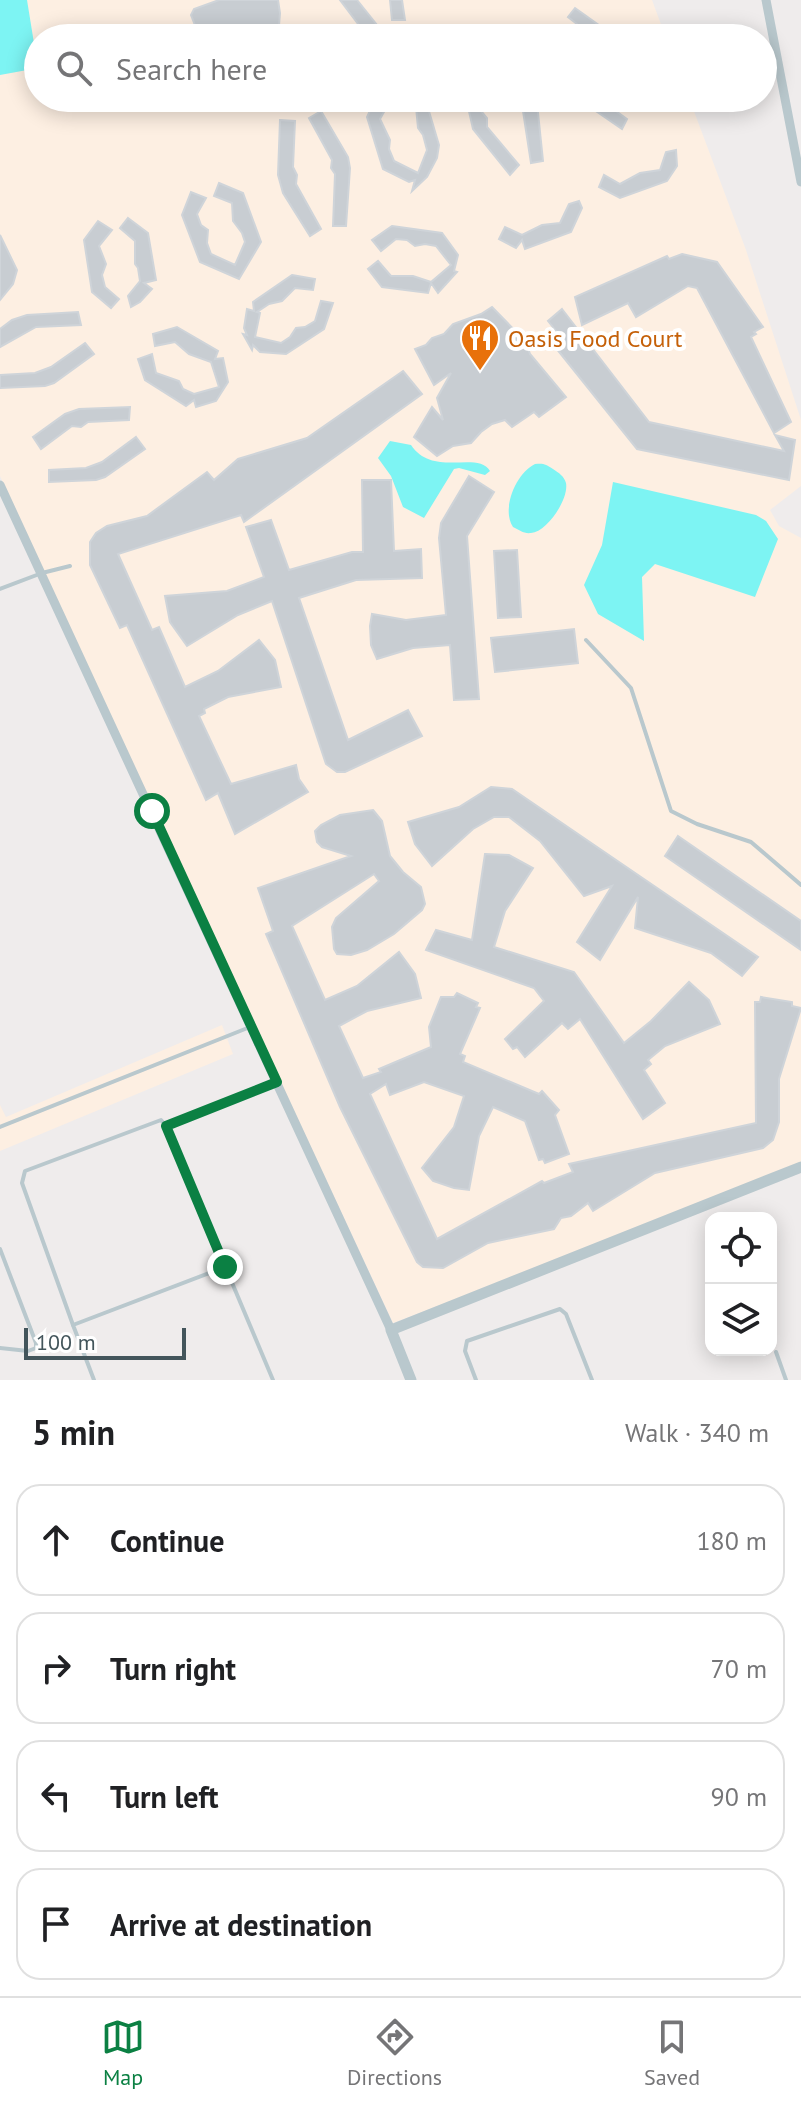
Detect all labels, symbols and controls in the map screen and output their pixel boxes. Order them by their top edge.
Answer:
search box [24,24,777,112]
icon: search [52,46,96,90]
text: Search here [116,49,267,88]
restaurant icon: Oasis Food Court [459,317,501,372]
place label: Oasis Food Court [508,323,683,354]
route start [134,793,170,829]
map controls [705,1212,777,1356]
button: locate [705,1212,777,1284]
route end [207,1249,243,1285]
button: layers [705,1284,777,1356]
scale bar [24,1324,186,1360]
text: 100 m [36,1328,96,1356]
text: 5 min [32,1410,115,1454]
text: Walk · 340 m [625,1416,769,1449]
icon: ahead [34,1518,78,1562]
text: Continue [110,1521,224,1560]
text: 180 m [696,1524,767,1557]
icon: right [34,1646,78,1690]
text: Turn right [110,1649,236,1688]
text: 70 m [711,1652,767,1685]
icon: left [34,1774,78,1818]
text: Turn left [110,1777,218,1816]
text: 90 m [711,1780,767,1813]
icon: arrive [34,1902,78,1946]
text: Arrive at destination [110,1905,372,1944]
tab: Map [101,2015,145,2091]
tab: Directions [347,2015,442,2091]
tab: Saved [644,2015,700,2091]

